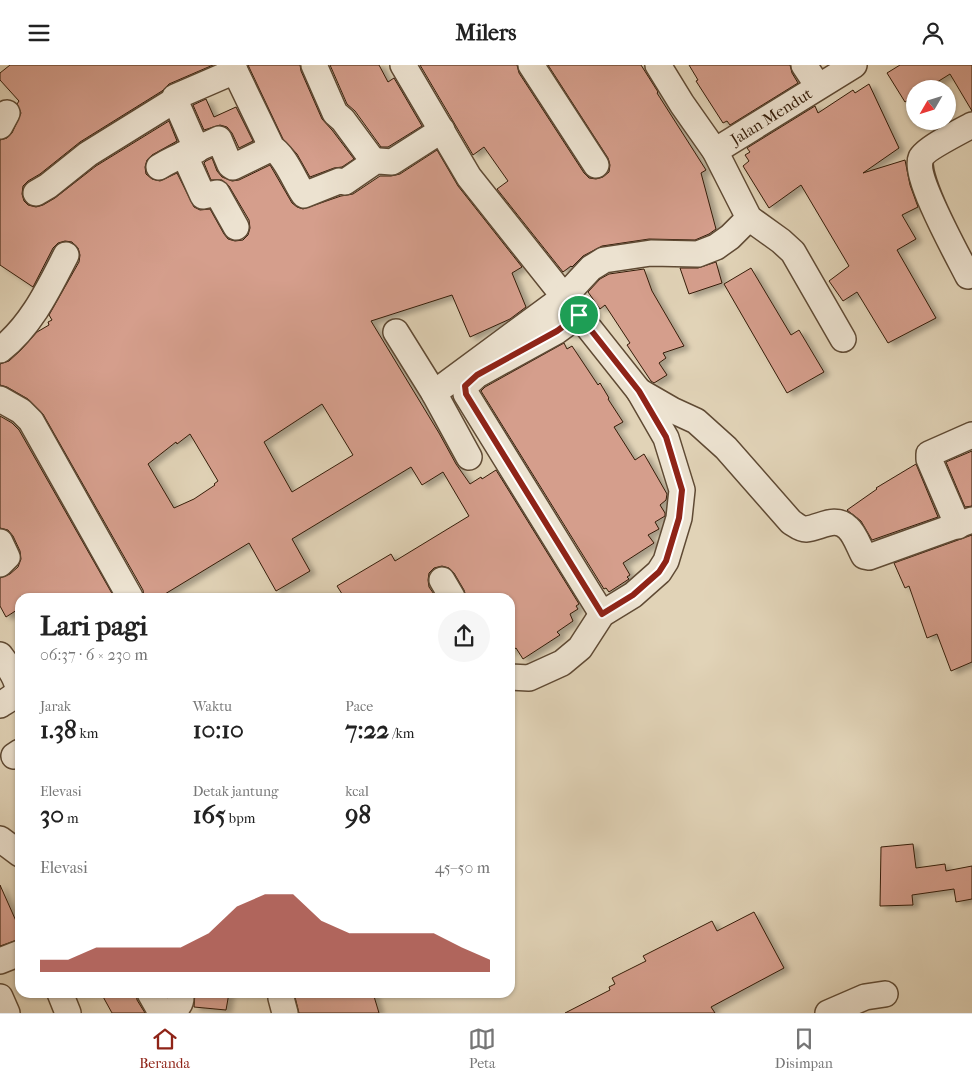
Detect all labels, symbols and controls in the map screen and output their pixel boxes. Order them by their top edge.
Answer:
icon: menu [25,19,53,47]
icon: person [919,19,947,47]
text: Milers [456,20,516,46]
north arrow [906,80,956,130]
map controls [906,80,956,130]
street label: Jalan Mendut [725,84,816,150]
pin [558,294,600,336]
icon: arrive [565,301,593,329]
text: Lari pagi [40,609,148,642]
button: share [438,610,490,662]
text: 06:37 · 6 × 230 m [40,645,148,664]
text: Jarak [40,698,71,715]
text: Waktu [193,698,232,715]
text: Pace [345,698,373,715]
text: 1.38 [40,715,77,744]
text: 10:10 [193,715,244,744]
text: 7:22 [345,715,389,744]
text: km [77,725,98,742]
text: /km [389,725,414,742]
text: Elevasi [40,783,82,800]
text: Detak jantung [193,783,279,800]
text: kcal [345,783,369,800]
text: 30 [40,800,64,829]
text: 165 [193,800,226,829]
text: 98 [345,800,371,829]
text: m [64,810,79,827]
text: bpm [226,810,255,827]
text: Elevasi [40,858,88,877]
text: 45–50 m [435,858,490,877]
tab: Beranda [139,1025,190,1072]
tab: Peta [468,1025,496,1072]
tab: Disimpan [775,1025,833,1072]

